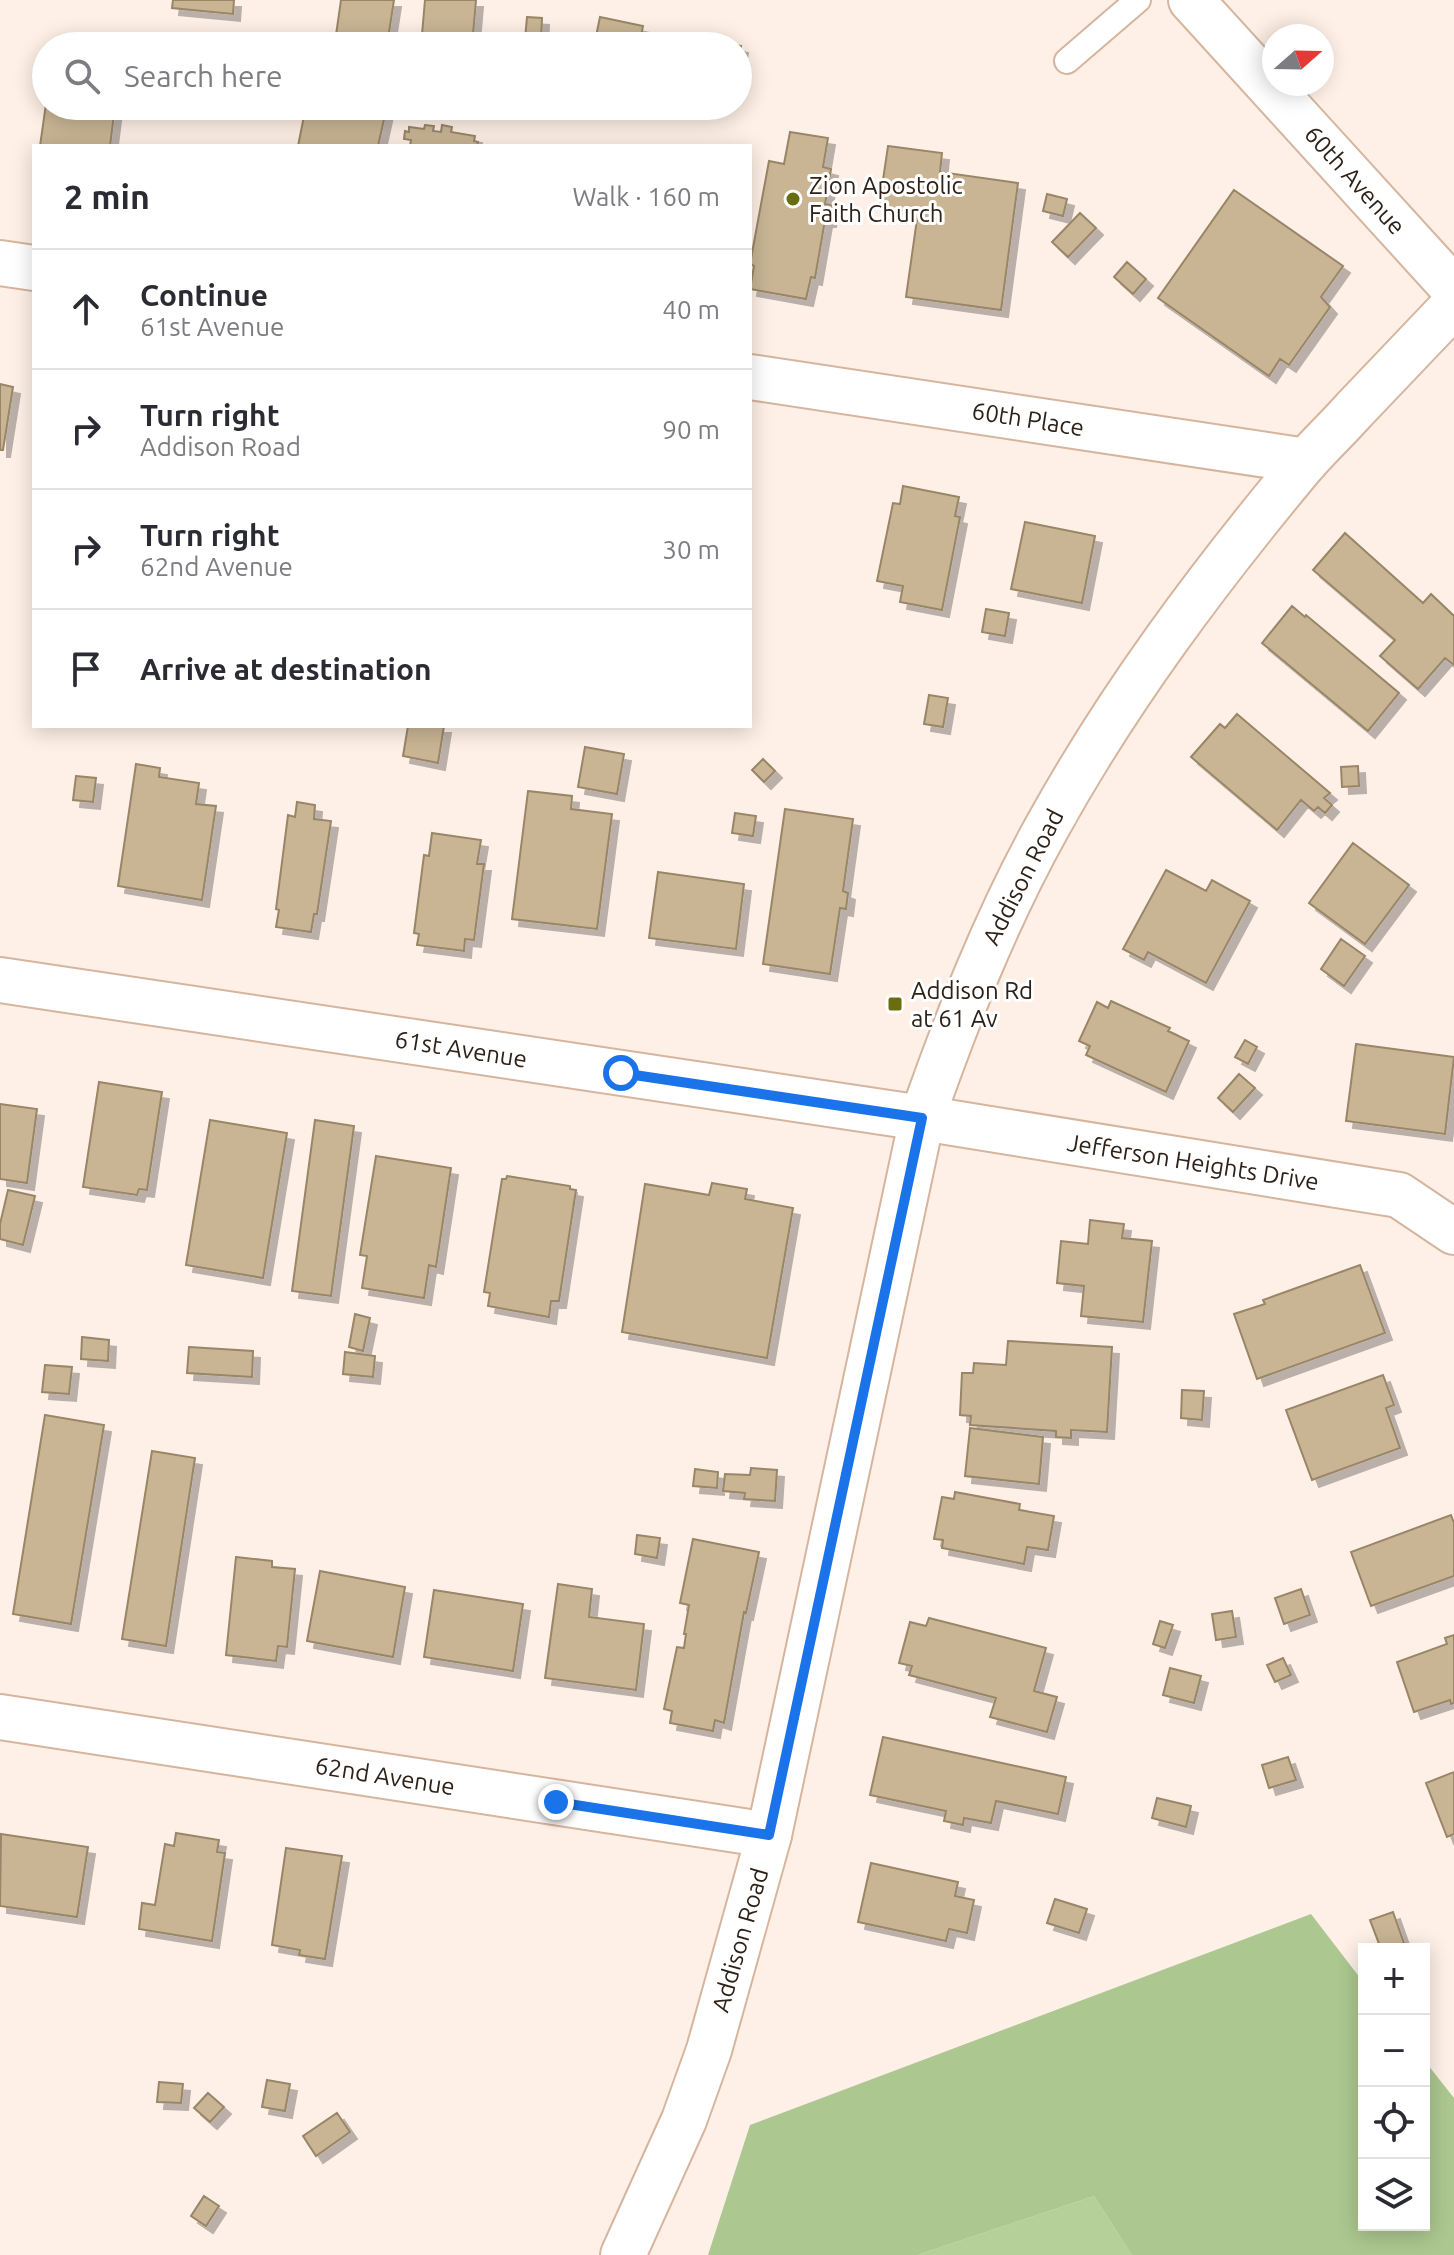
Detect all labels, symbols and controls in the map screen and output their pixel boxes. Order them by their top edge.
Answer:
north arrow [1262,24,1334,96]
search box [32,32,752,120]
icon: search [60,54,104,98]
text: Search here [124,59,283,93]
street label: 60th Avenue [1299,120,1411,240]
place label: Zion Apostolic Faith Church [809,172,963,227]
text: 2 min [64,177,150,215]
text: Walk · 160 m [572,182,720,211]
marker: Zion Apostolic Faith Church [784,190,802,208]
text: Continue [140,278,268,312]
icon: ahead [64,287,108,331]
text: 40 m [662,295,720,324]
text: 61st Avenue [140,312,284,341]
street label: 60th Place [970,397,1086,441]
text: Turn right [140,398,280,432]
icon: right [64,407,108,451]
text: 90 m [662,415,720,444]
text: Addison Road [140,432,301,461]
text: Turn right [140,518,280,552]
icon: right [64,527,108,571]
text: 30 m [662,535,720,564]
text: 62nd Avenue [140,552,293,581]
icon: arrive [64,647,108,691]
text: Arrive at destination [140,652,432,686]
street label: Addison Road [977,805,1069,949]
place label: Addison Rd at 61 Av [911,977,1033,1032]
marker: Addison Rd at 61 Av [886,995,904,1013]
street label: 61st Avenue [393,1025,529,1073]
route start [603,1055,639,1091]
street label: Jefferson Heights Drive [1065,1129,1321,1195]
street label: 62nd Avenue [313,1752,457,1800]
route end [538,1784,574,1820]
street label: Addison Road [707,1865,773,2015]
map controls [1358,1943,1430,2231]
button: + [1358,1943,1430,2015]
button: − [1358,2015,1430,2087]
button: locate [1358,2087,1430,2159]
button: layers [1358,2159,1430,2231]

